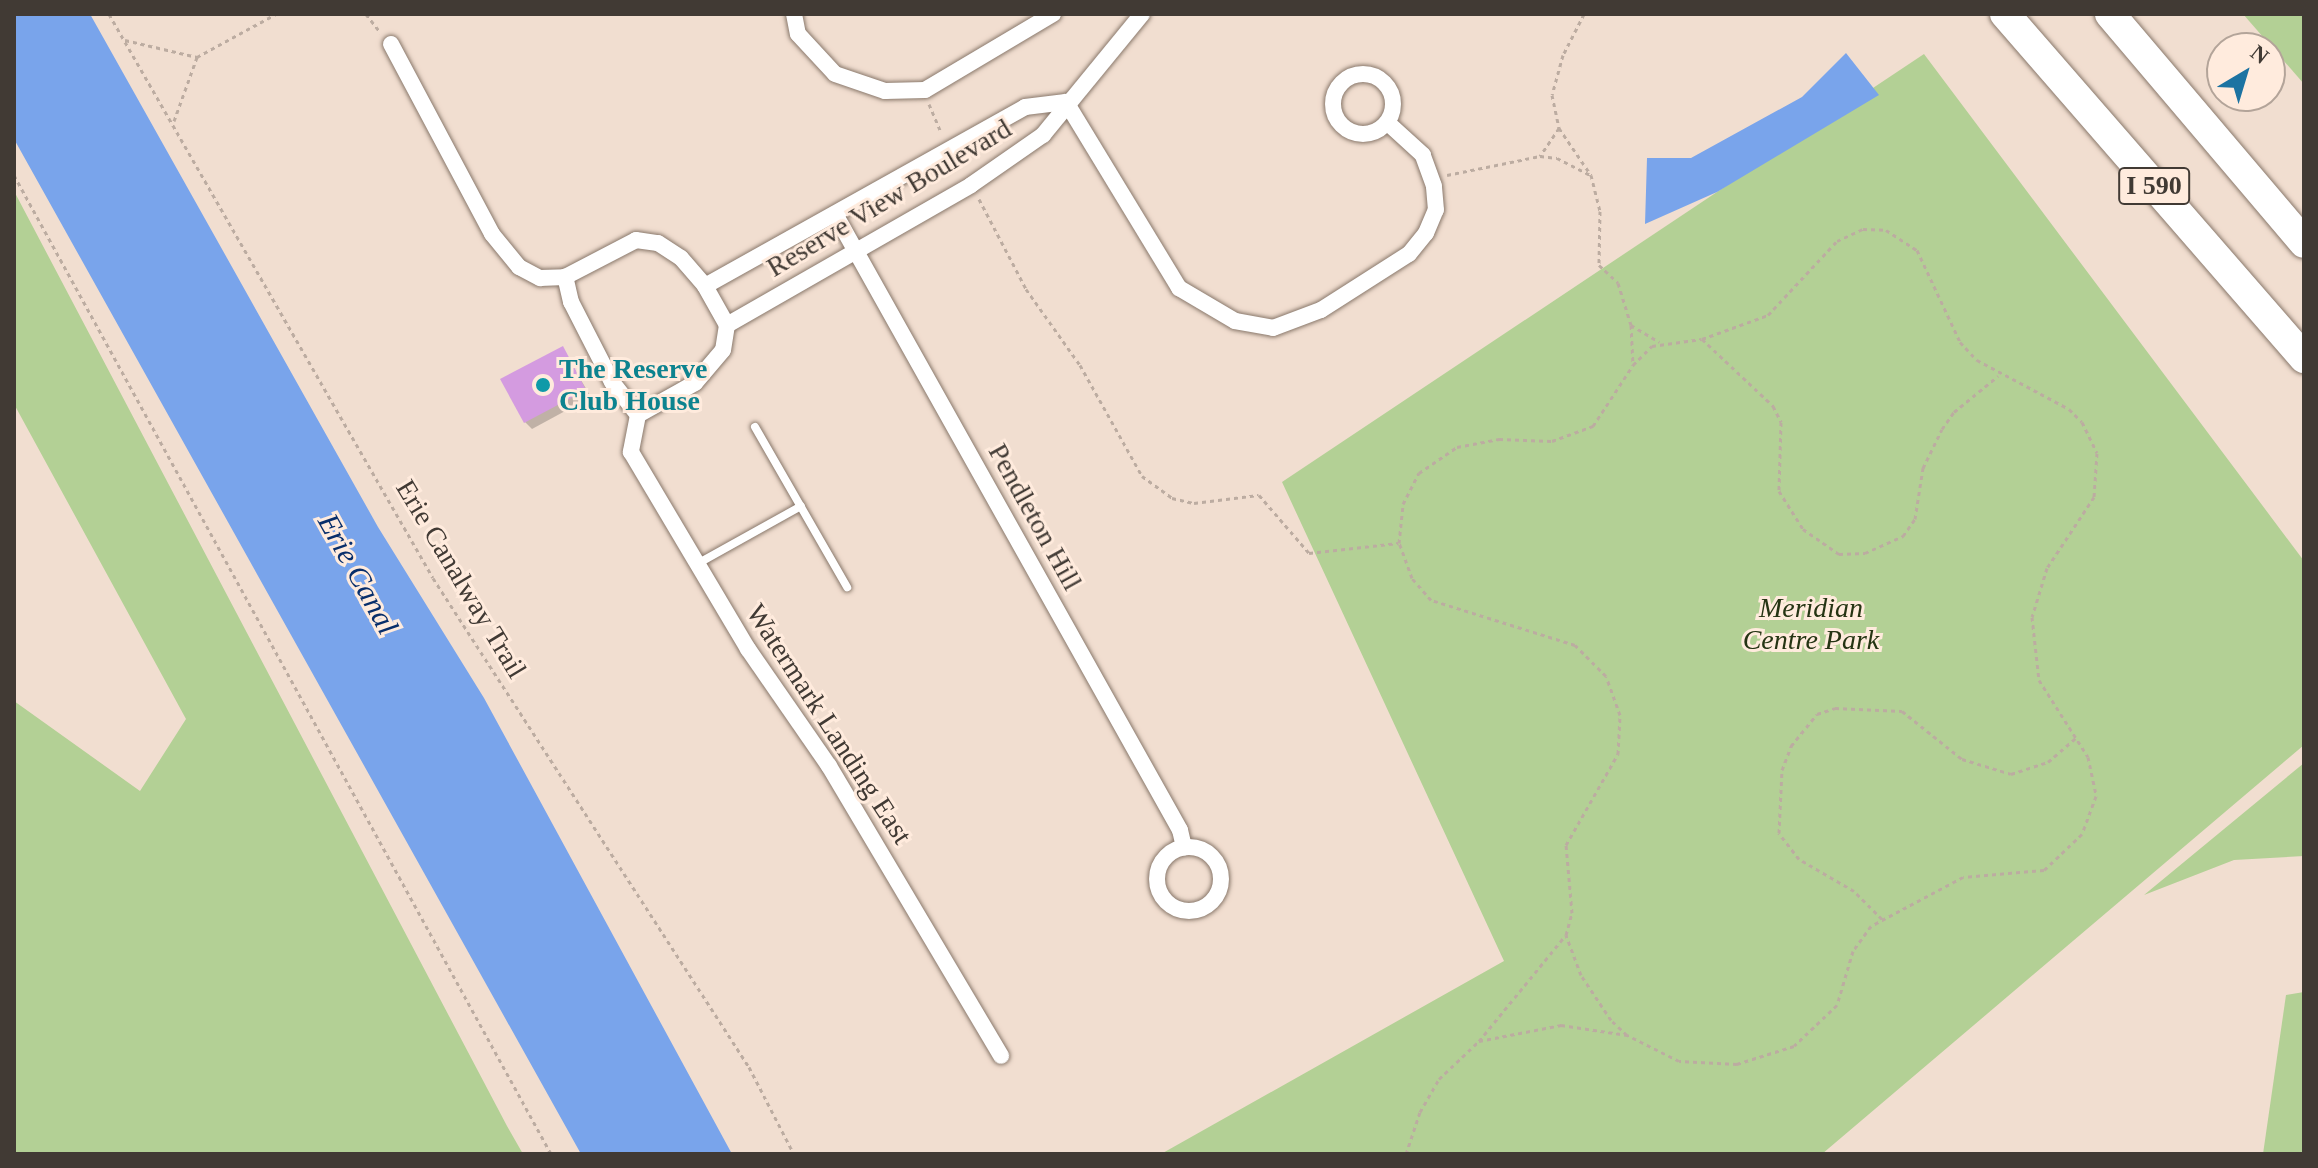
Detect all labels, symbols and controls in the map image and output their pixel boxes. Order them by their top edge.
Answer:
north arrow [2206,32,2286,112]
text: N [2246,40,2274,69]
street label: Reserve View Boulevard [760,112,1018,284]
road number: I 590 [2118,164,2190,208]
place label: The Reserve Club House [559,352,708,418]
marker: The Reserve Club House [534,376,552,394]
street label: Pendleton Hill [981,438,1089,596]
street label: Erie Canalway Trail [388,473,534,685]
water label: Erie Canal [310,507,406,641]
park label: Meridian Centre Park [1743,591,1879,657]
street label: Watermark Landing East [739,598,919,850]

